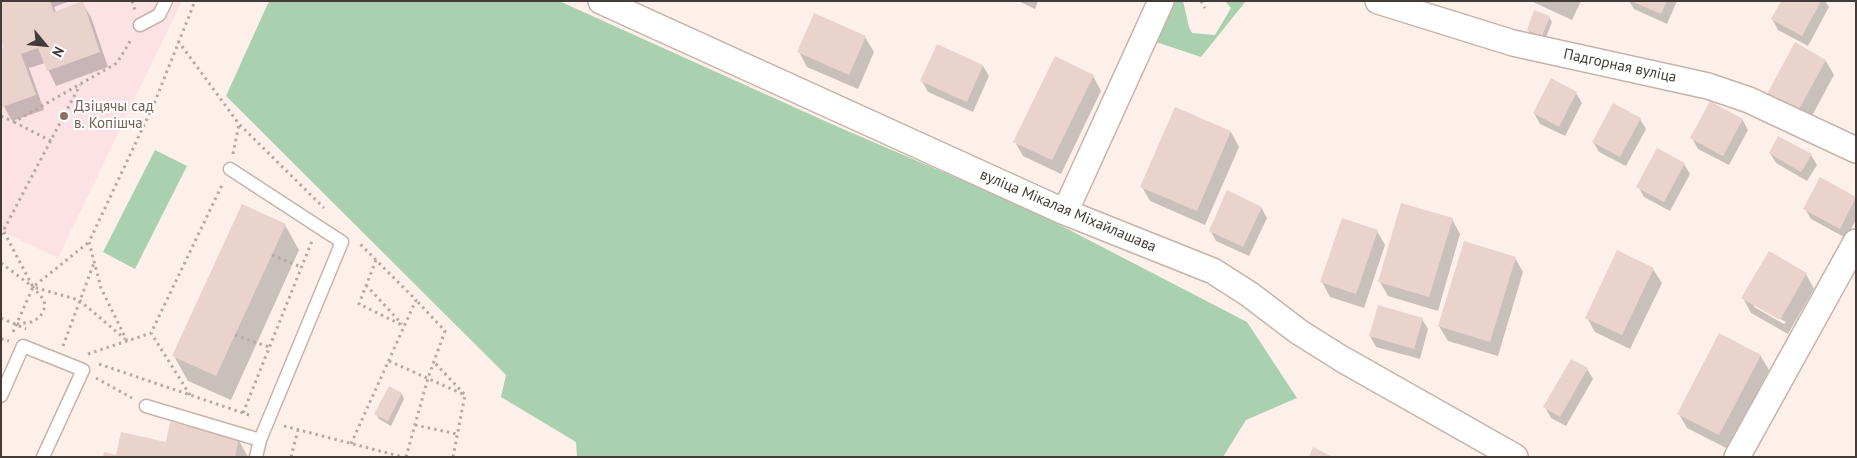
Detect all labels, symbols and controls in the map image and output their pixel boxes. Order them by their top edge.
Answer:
north arrow [20,20,70,70]
text: N [48,44,68,60]
street label: Падгорная вуліца [1562,45,1678,87]
place label: Дзіцячы сад в. Копішча [74,98,154,133]
marker: Дзіцячы сад в. Копішча [58,110,70,122]
street label: вуліца Мікалая Міхайлашава [977,166,1159,256]

